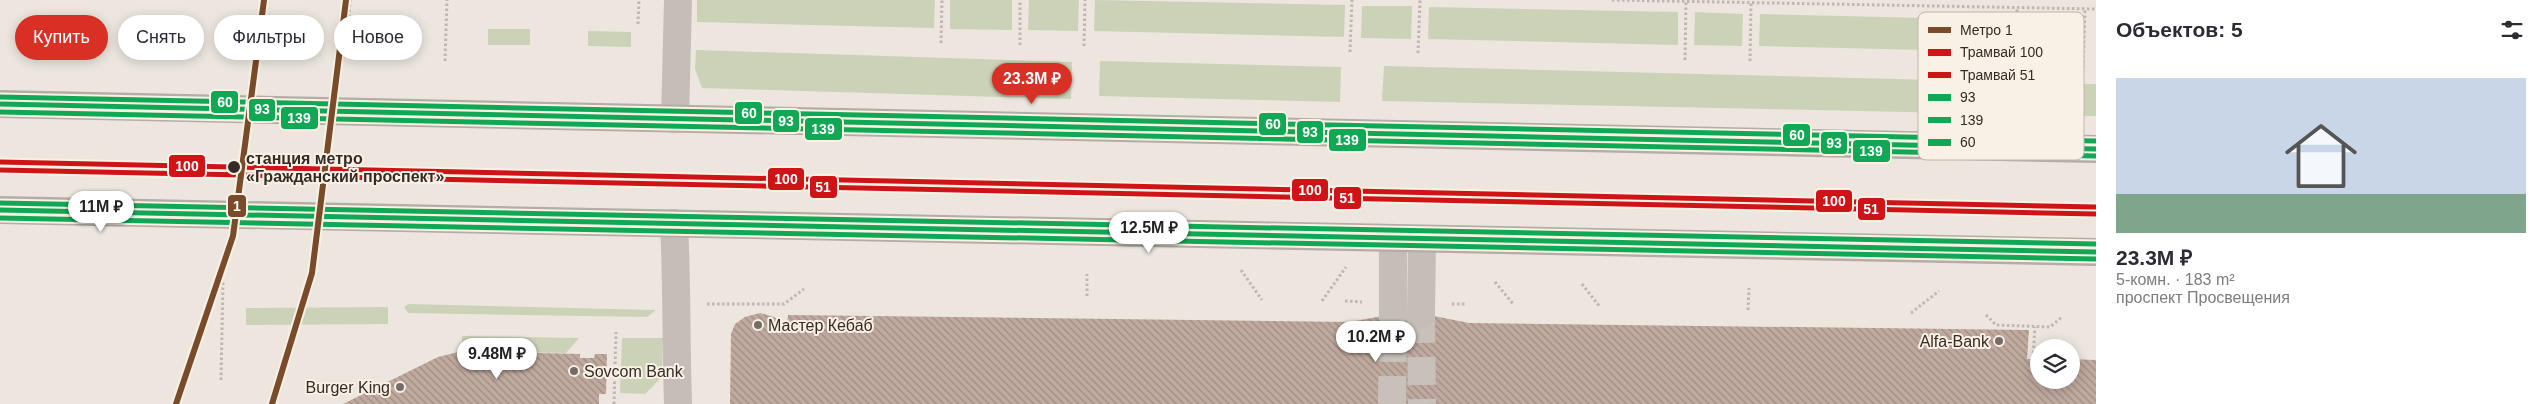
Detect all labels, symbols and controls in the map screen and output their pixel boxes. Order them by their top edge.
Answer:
legend [1918,12,2084,160]
chip: Купить [15,15,108,60]
chip: Снять [118,15,204,60]
chip: Фильтры [214,15,324,60]
chip: Новое [334,15,422,60]
icon: filters [2498,16,2526,44]
text: Объектов: 5 [2116,18,2243,41]
text: Метро 1 [1960,22,2013,38]
text: Трамвай 100 [1960,44,2043,60]
pin: 23.3M ₽ [986,62,1078,105]
text: Трамвай 51 [1960,67,2036,83]
text: 23.3M ₽ [1003,70,1061,87]
text: 93 [1960,89,1976,105]
line badge: 60 [210,90,239,114]
text: 60 [217,94,233,110]
line badge: 93 [248,98,276,122]
text: 93 [254,101,270,117]
line badge: 60 [734,101,763,125]
text: 60 [741,105,757,121]
line badge: 139 [280,106,319,130]
line badge: 93 [772,109,800,133]
text: 139 [287,110,311,126]
icon: home [2276,111,2366,201]
line badge: 60 [1258,112,1287,136]
text: 139 [1960,112,1984,128]
text: 93 [778,113,794,129]
text: 60 [1265,116,1281,132]
line badge: 139 [804,117,843,141]
line badge: 93 [1296,120,1324,144]
text: 139 [811,121,835,137]
line badge: 60 [1782,123,1811,147]
text: 93 [1302,124,1318,140]
text: 60 [1789,127,1805,143]
line badge: 139 [1328,128,1367,152]
line badge: 93 [1820,131,1848,155]
text: 139 [1335,132,1359,148]
text: 60 [1960,134,1976,150]
text: 93 [1826,135,1842,151]
line badge: 139 [1852,139,1891,163]
text: 139 [1859,143,1883,159]
place label: станция метро «Гражданский проспект» [246,150,444,185]
line badge: 100 [168,154,206,178]
text: 100 [175,158,199,174]
marker: станция метро «Гражданский проспект» [226,159,242,175]
line badge: 100 [767,167,805,191]
text: 100 [774,171,798,187]
line badge: 51 [809,175,838,199]
line badge: 100 [1291,178,1329,202]
text: 51 [815,179,831,195]
text: 100 [1298,182,1322,198]
line badge: 51 [1333,186,1362,210]
line badge: 100 [1815,189,1853,213]
pin: 11M ₽ [66,190,136,233]
text: 51 [1339,190,1355,206]
text: 100 [1822,193,1846,209]
line badge: 1 [227,194,247,218]
line badge: 51 [1857,197,1886,221]
text: 11M ₽ [79,198,123,215]
text: 1 [233,198,241,214]
text: 51 [1863,201,1879,217]
pin: 12.5M ₽ [1103,212,1195,254]
text: 12.5M ₽ [1120,219,1178,236]
text: 23.3M ₽ [2116,246,2192,269]
text: 5-комн. · 183 m² [2116,271,2235,288]
text: проспект Просвещения [2116,289,2290,306]
place label: Мастер Кебаб [768,317,873,334]
marker: Мастер Кебаб [752,319,764,331]
pin: 10.2M ₽ [1330,320,1422,363]
text: 10.2M ₽ [1347,328,1405,345]
place label: Alfa-Bank [1920,333,1990,350]
marker: Alfa-Bank [1993,335,2005,347]
pin: 9.48M ₽ [451,338,543,380]
map controls [2030,339,2080,389]
button: layers [2030,339,2080,389]
text: 9.48M ₽ [468,345,526,362]
place label: Sovcom Bank [584,363,684,380]
marker: Sovcom Bank [568,365,580,377]
place label: Burger King [306,379,390,396]
marker: Burger King [394,381,406,393]

